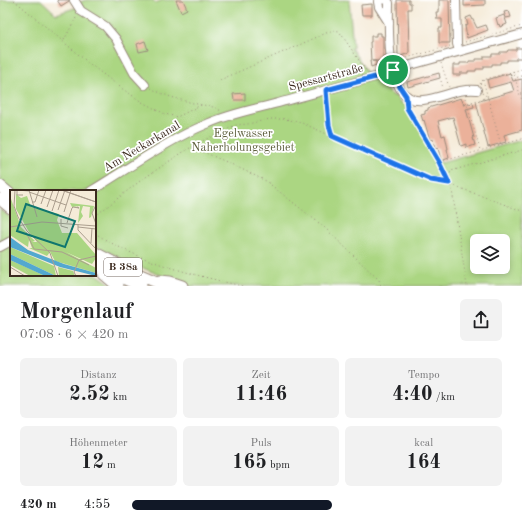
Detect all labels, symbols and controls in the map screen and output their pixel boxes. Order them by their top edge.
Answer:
pin [376,53,410,87]
icon: arrive [382,59,404,81]
street label: Spessartstraße [287,62,365,94]
street label: Am Neckarkanal [102,119,182,175]
park label: Egelwasser Naherholungsgebiet [191,128,295,154]
inset map [10,190,96,276]
map controls [470,234,510,274]
button: layers [470,234,510,274]
road number: B 38a [104,258,142,276]
button: share [460,299,502,341]
text: Morgenlauf [20,301,133,323]
text: 07:08 · 6 × 420 m [20,328,128,341]
text: Distanz [80,370,117,381]
text: Zeit [251,370,271,381]
text: Tempo [408,370,440,381]
text: 2.52 [69,385,110,405]
text: 11:46 [235,385,287,405]
text: 4:40 [392,385,433,405]
text: km [110,392,127,403]
text: /km [433,392,455,403]
text: Höhenmeter [69,438,127,449]
text: Puls [250,438,272,449]
text: kcal [414,438,433,449]
text: 12 [81,453,104,473]
text: 165 [232,453,267,473]
text: 164 [406,453,441,473]
text: m [104,460,116,471]
text: bpm [267,460,290,471]
text: 420 m [20,498,57,511]
text: 4:55 [84,498,110,511]

